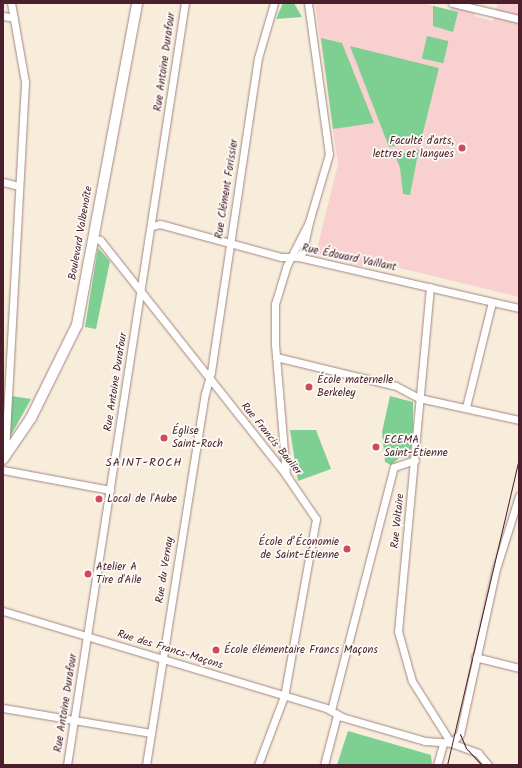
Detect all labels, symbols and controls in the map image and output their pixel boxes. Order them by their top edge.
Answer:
street label: Rue Antoine Durafour [152,12,178,112]
place label: Faculté d'arts, lettres et langues [373,135,454,161]
street label: Rue Clément Forissier [213,138,241,240]
marker: Faculté d'arts, lettres et langues [457,143,467,153]
street label: Boulevard Valbenoîte [66,185,96,281]
street label: Rue Édouard Vaillant [301,242,397,274]
street label: Rue Antoine Durafour [102,332,130,432]
place label: École maternelle Berkeley [317,374,393,400]
marker: École maternelle Berkeley [304,382,314,392]
street label: Rue Francis Baulier [238,400,304,478]
place label: Église Saint-Roch [172,425,223,451]
marker: Église Saint-Roch [159,433,169,443]
place label: ECEMA Saint-Étienne [384,434,448,460]
marker: ECEMA Saint-Étienne [371,442,381,452]
district label: SAINT-ROCH [105,456,183,470]
place label: Local de l'Aube [107,492,177,506]
street label: Rue Voltaire [389,493,407,549]
marker: Local de l'Aube [94,494,104,504]
street label: Rue du Vernay [153,536,177,604]
place label: École d’Économie de Saint-Étienne [259,536,339,562]
marker: École d’Économie de Saint-Étienne [342,544,352,554]
place label: Atelier A Tire d'Aile [96,561,142,587]
marker: Atelier A Tire d'Aile [83,569,93,579]
street label: Rue des Francs-Maçons [115,628,225,672]
place label: École élémentaire Francs Maçons [224,643,378,657]
marker: École élémentaire Francs Maçons [211,645,221,655]
street label: Rue Antoine Durafour [52,653,80,753]

